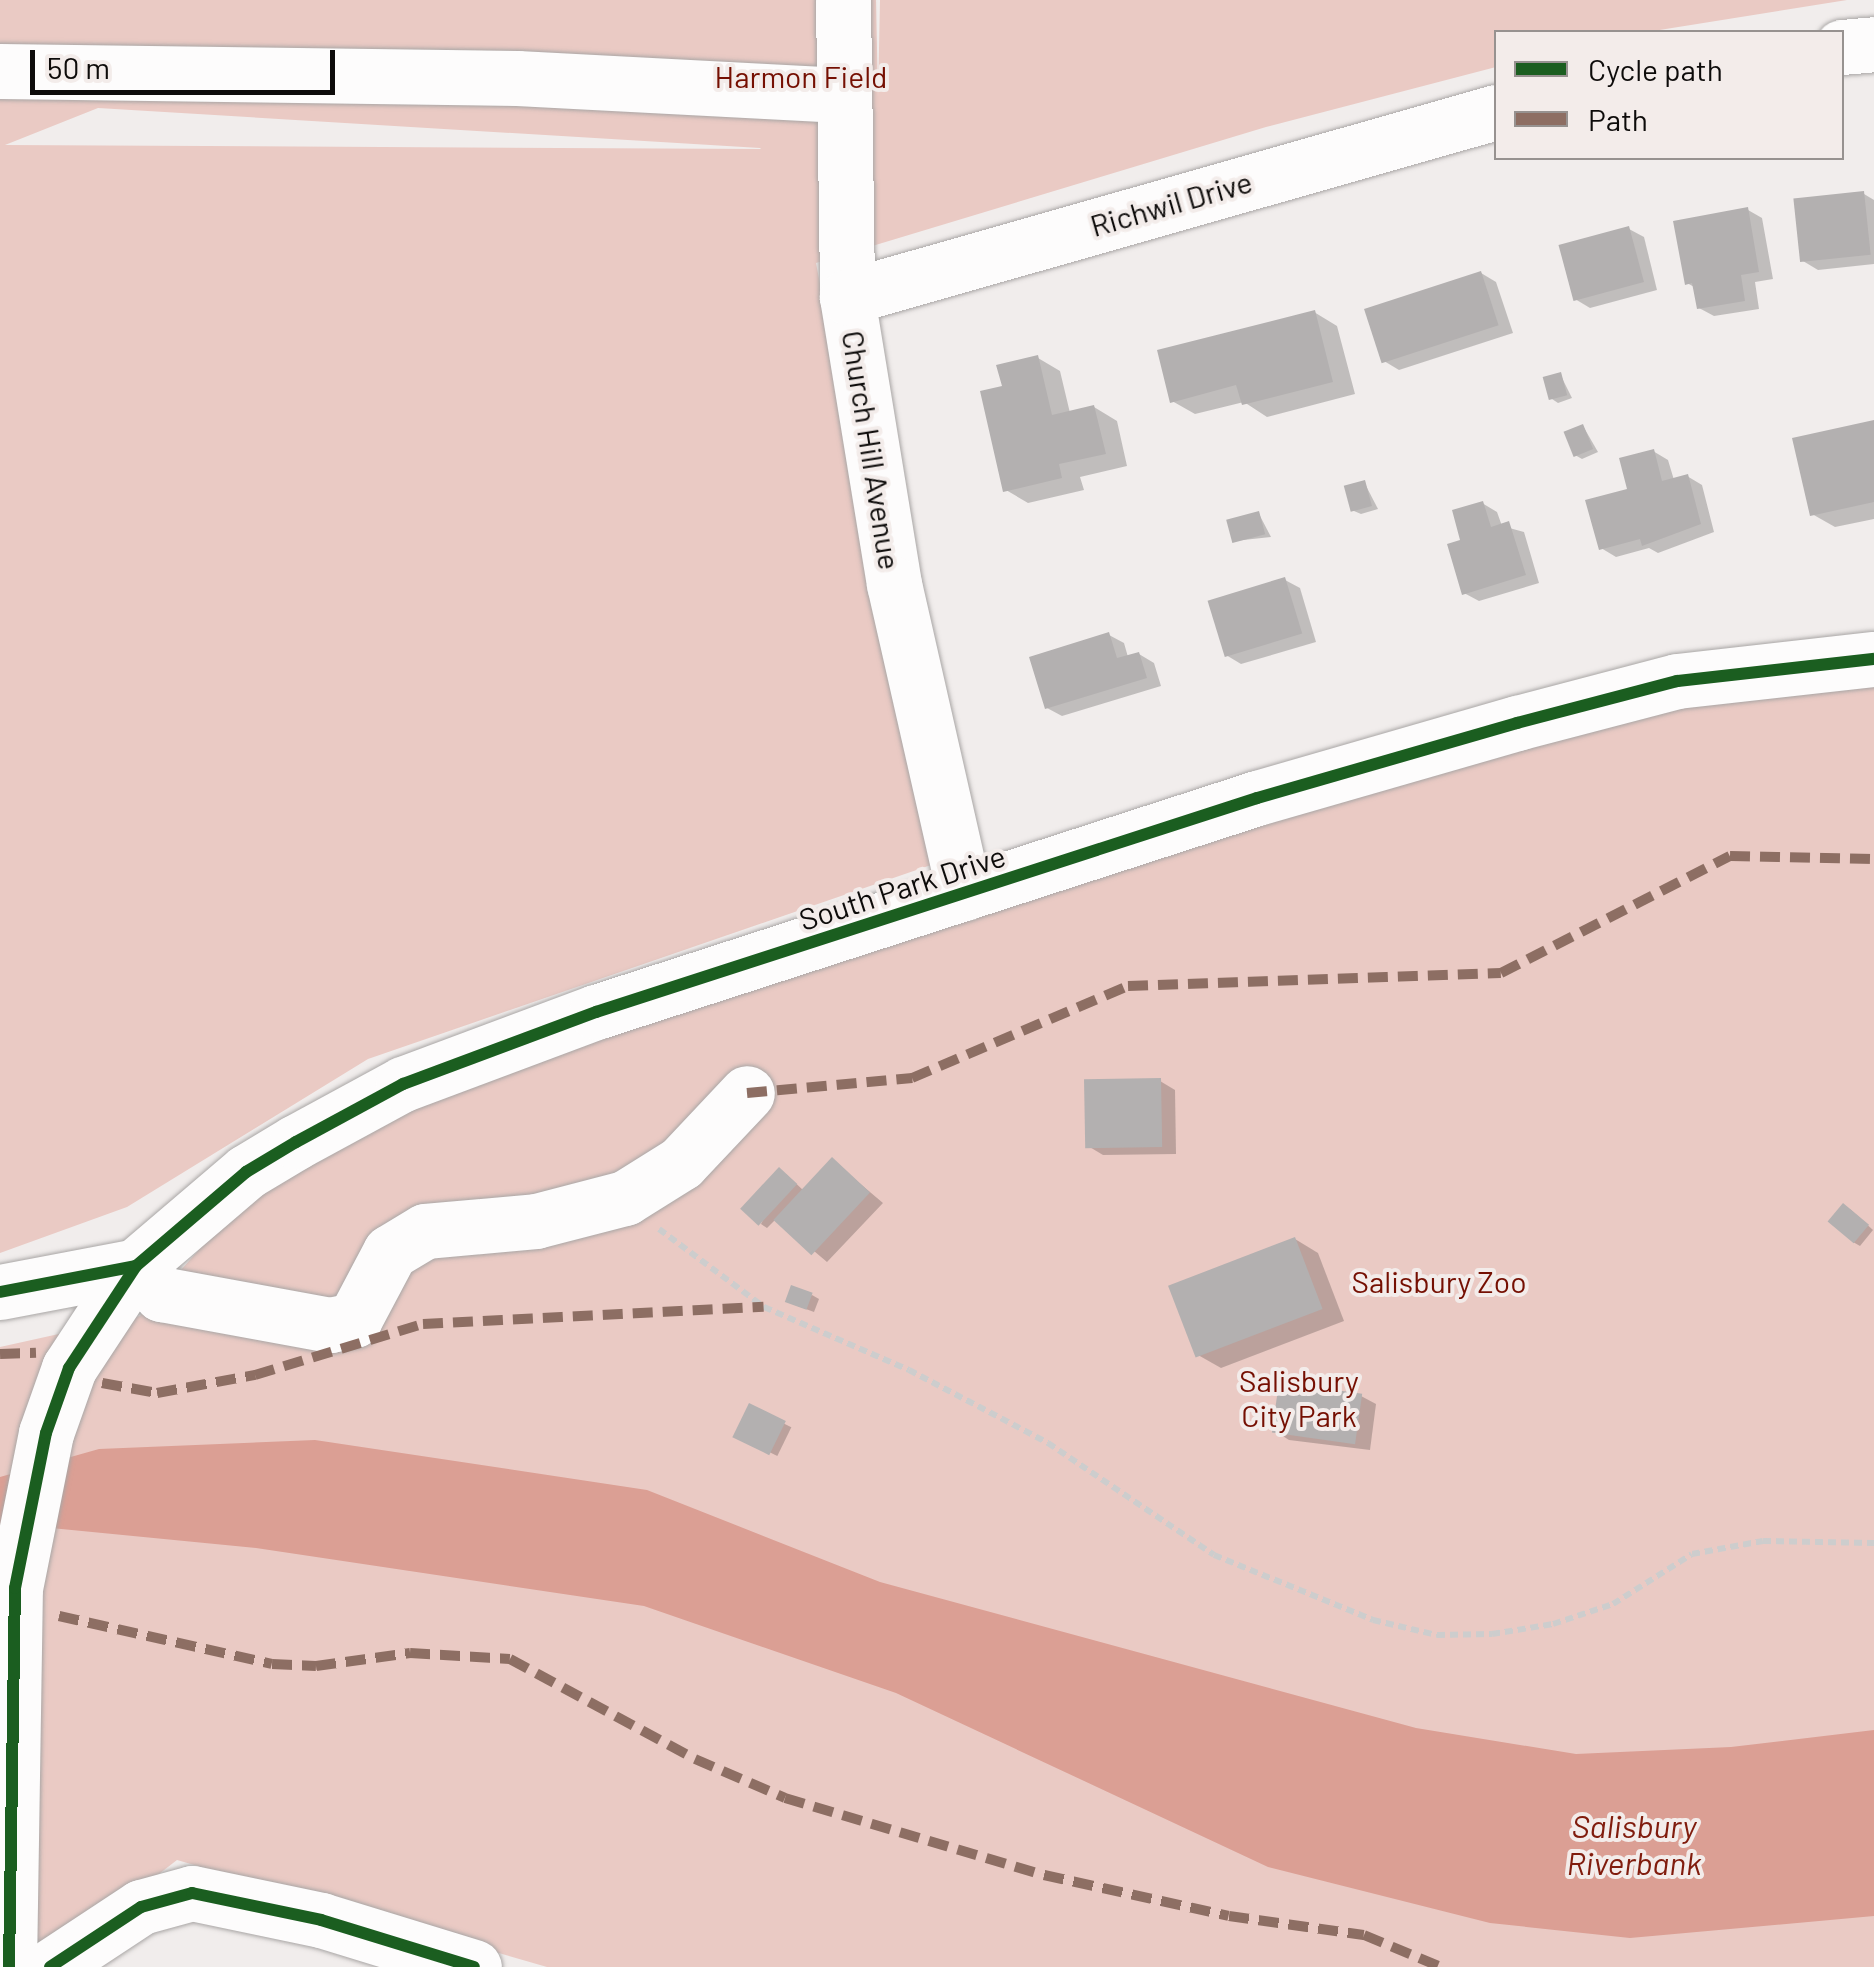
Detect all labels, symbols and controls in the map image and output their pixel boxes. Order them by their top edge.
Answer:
scale bar [35,30,340,92]
legend [1494,30,1844,160]
text: 50 m [47,49,110,85]
text: Cycle path [1588,51,1723,87]
park label: Harmon Field [715,58,887,94]
text: Path [1588,101,1648,137]
street label: Richwil Drive [1086,163,1256,243]
street label: Church Hill Avenue [835,328,909,572]
street label: South Park Drive [794,837,1010,937]
park label: Salisbury Zoo [1352,1263,1526,1299]
park label: Salisbury City Park [1239,1362,1359,1432]
water label: Salisbury Riverbank [1566,1807,1702,1882]

